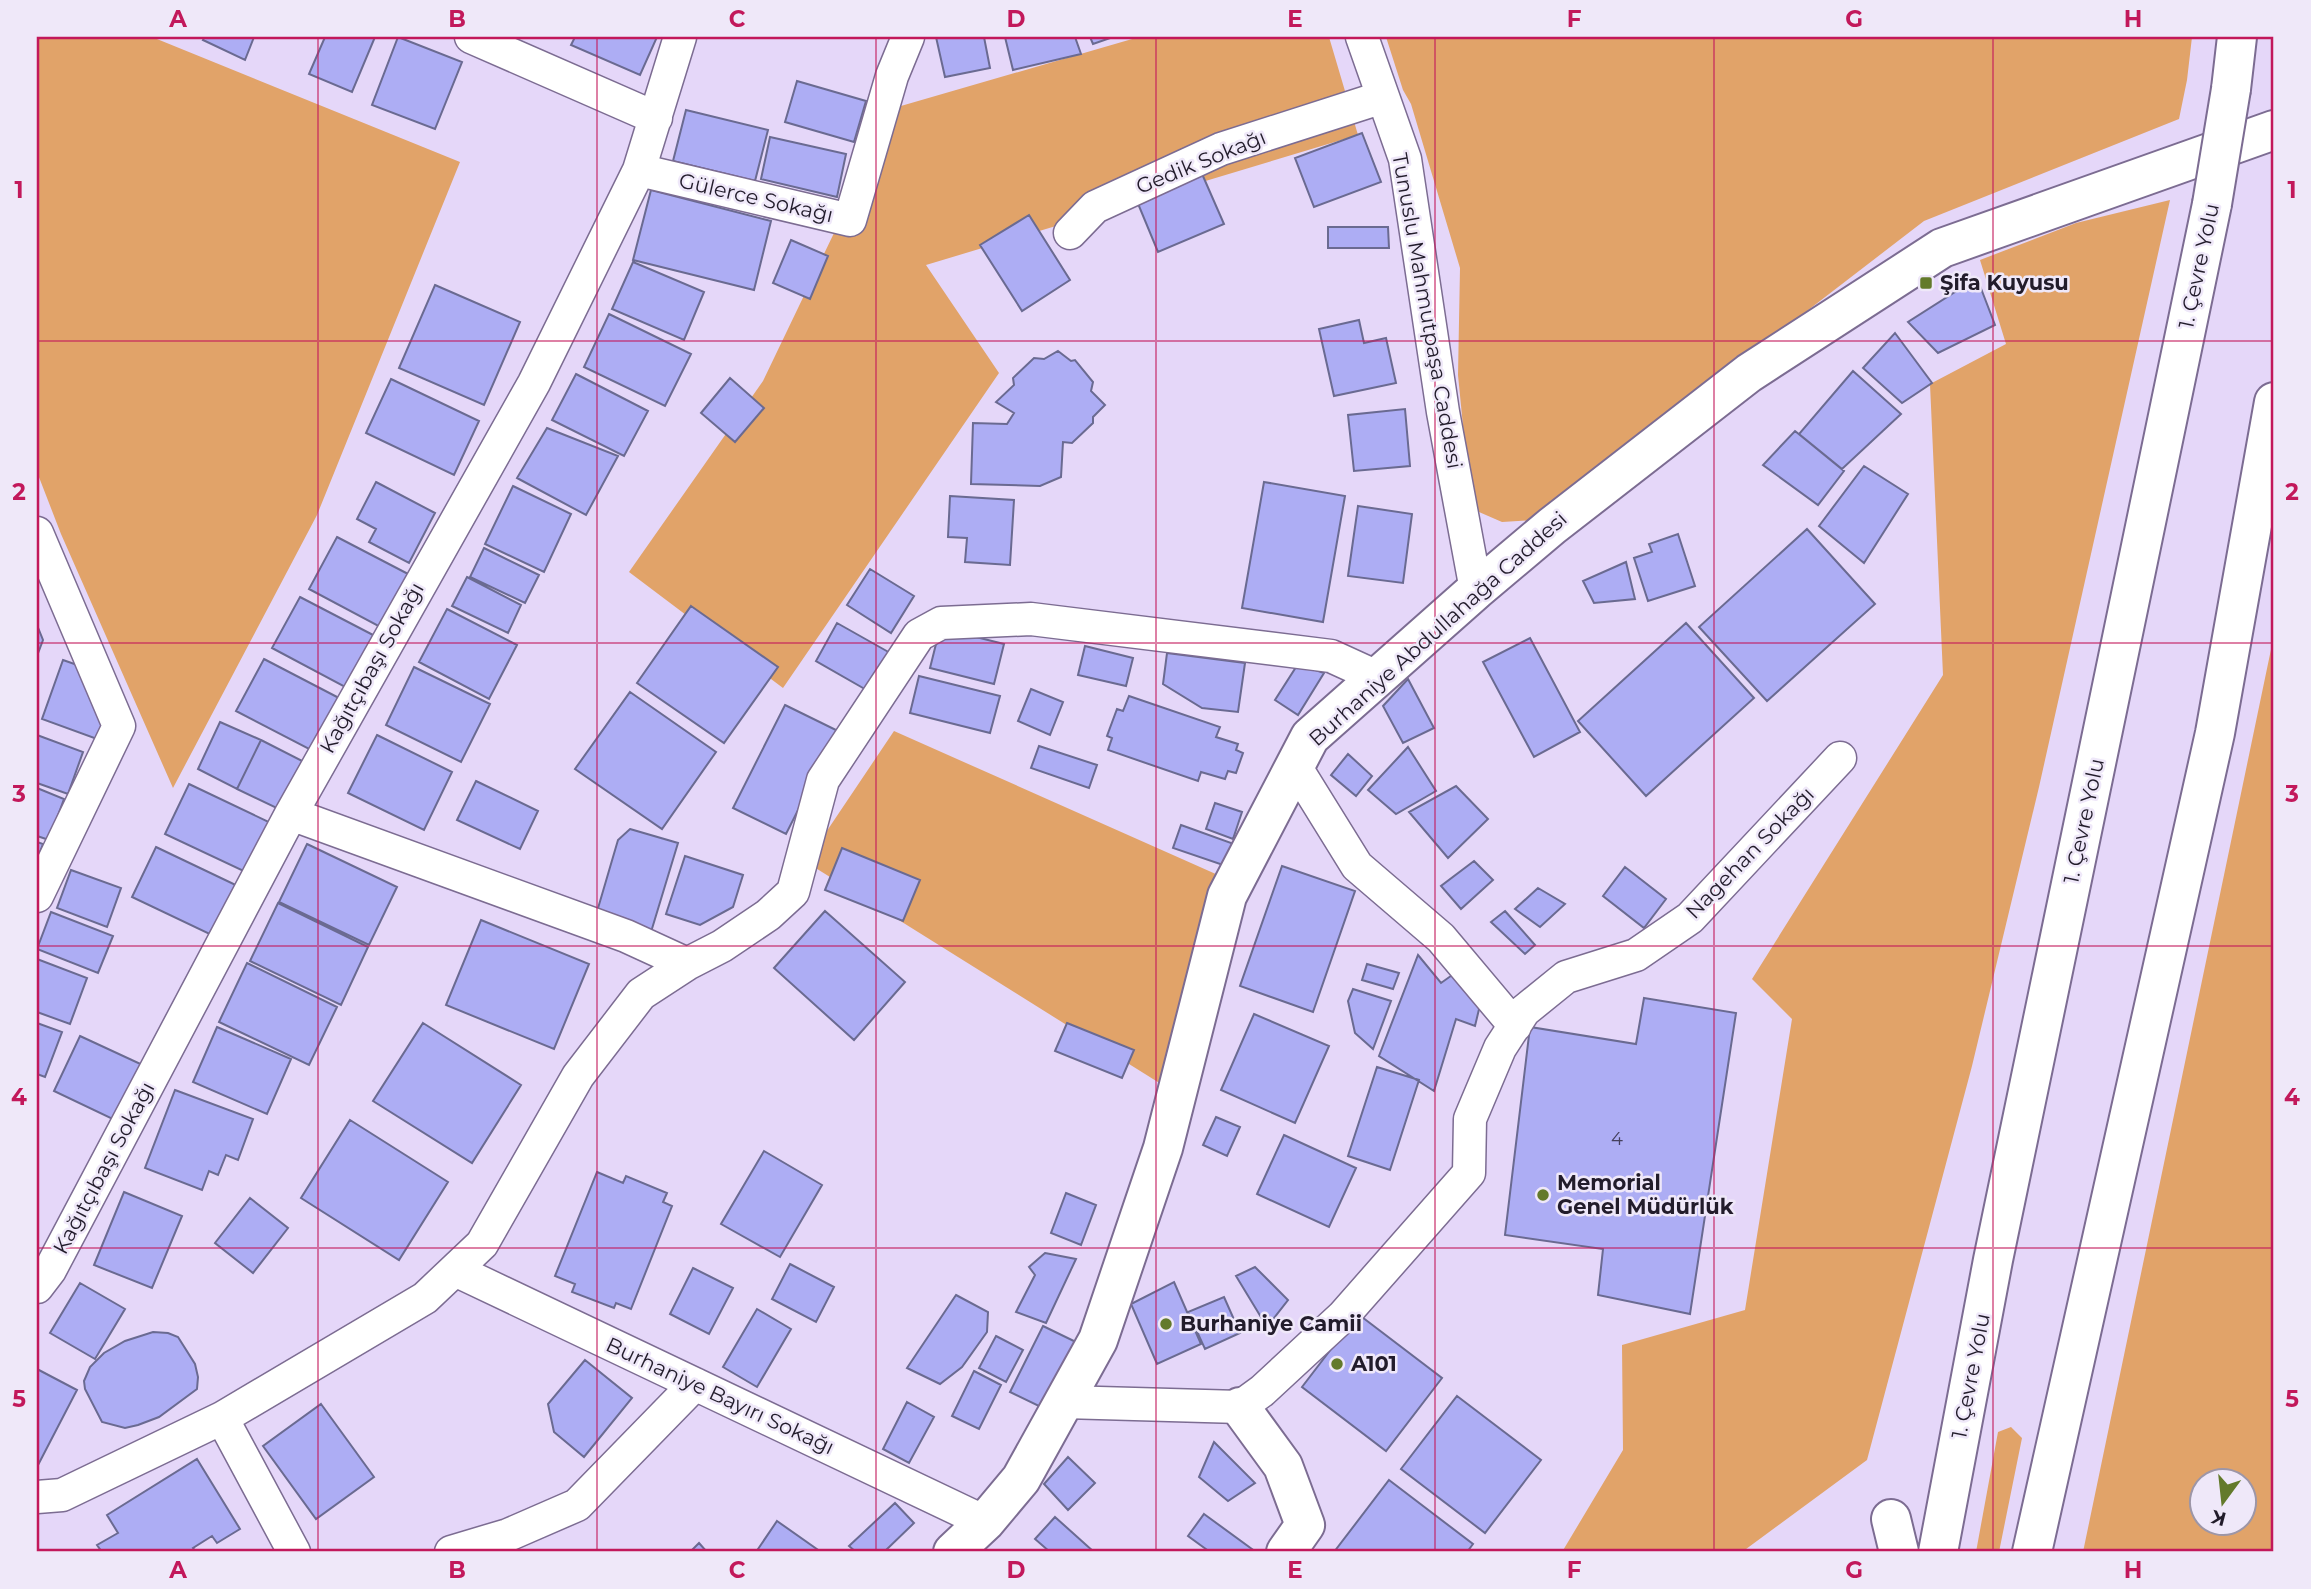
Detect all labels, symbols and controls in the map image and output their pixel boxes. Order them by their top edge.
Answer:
text: A [168,5,187,33]
text: B [448,5,466,33]
text: C [729,5,746,33]
text: D [1007,5,1026,33]
text: E [1287,5,1303,33]
text: F [1567,5,1582,33]
text: G [1845,5,1863,33]
text: H [2124,5,2142,33]
street label: Gedik Sokağı [1132,124,1269,199]
street label: Tunuslu Mahmutpaşa Caddesi [1387,151,1468,471]
street label: Gülerce Sokağı [677,168,836,227]
text: 1 [14,176,24,204]
text: 1 [2287,176,2297,204]
street label: 1. Çevre Yolu [2173,201,2224,331]
place label: Şifa Kuyusu [1940,270,2069,295]
marker: Şifa Kuyusu [1918,275,1934,291]
text: 2 [12,478,26,506]
text: 2 [2285,478,2299,506]
street label: Burhaniye Abdullahağa Caddesi [1304,506,1572,751]
street label: Kağıtçıbaşı Sokağı [314,578,429,758]
street label: 1. Çevre Yolu [2058,756,2109,886]
text: 3 [11,780,26,808]
text: 3 [2284,780,2299,808]
street label: Nagehan Sokağı [1680,782,1819,924]
street label: Kağıtçıbaşı Sokağı [48,1077,160,1258]
text: 4 [11,1083,27,1111]
text: 4 [2284,1083,2300,1111]
house number: 4 [1611,1128,1623,1150]
place label: Memorial Genel Müdürlük [1557,1170,1734,1219]
marker: Memorial Genel Müdürlük [1535,1187,1551,1203]
place label: Burhaniye Camii [1180,1311,1362,1336]
street label: 1. Çevre Yolu [1946,1311,1995,1441]
marker: Burhaniye Camii [1158,1316,1174,1332]
street label: Burhaniye Bayırı Sokağı [602,1332,838,1459]
place label: A101 [1350,1351,1397,1376]
marker: A101 [1329,1356,1345,1372]
text: 5 [12,1385,26,1413]
text: 5 [2285,1385,2299,1413]
north arrow [2188,1466,2258,1536]
text: K [2208,1505,2228,1531]
text: A [168,1556,187,1584]
text: B [448,1556,466,1584]
text: C [729,1556,746,1584]
text: D [1007,1556,1026,1584]
text: E [1287,1556,1303,1584]
text: F [1567,1556,1582,1584]
text: G [1845,1556,1863,1584]
text: H [2124,1556,2142,1584]

